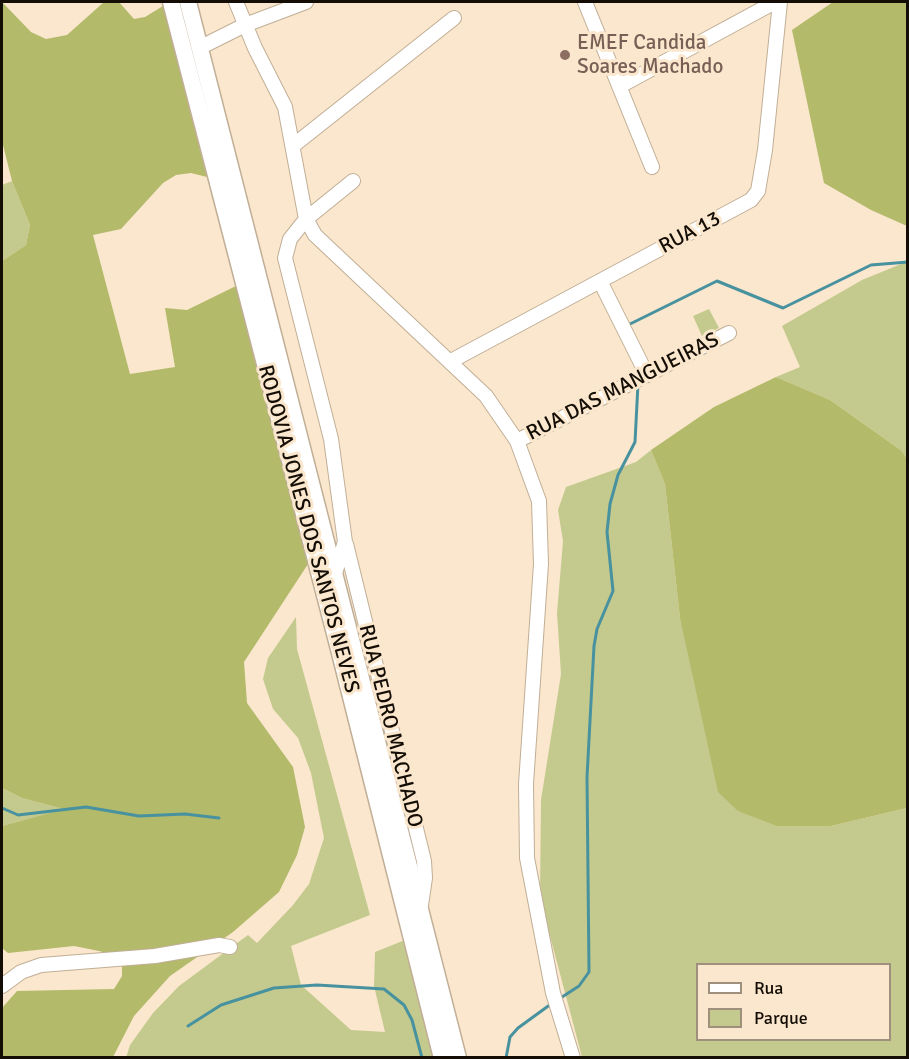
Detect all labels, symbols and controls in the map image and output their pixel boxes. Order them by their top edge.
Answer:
place label: EMEF Candida Soares Machado [577,30,723,80]
marker: EMEF Candida Soares Machado [558,48,572,62]
street label: RUA 13 [655,206,725,260]
street label: RUA DAS MANGUEIRAS [523,327,723,447]
street label: RODOVIA JONES DOS SANTOS NEVES [252,362,364,696]
street label: RUA PEDRO MACHADO [353,622,427,830]
legend [696,963,891,1041]
text: Rua [754,977,783,999]
text: Parque [754,1007,808,1029]

